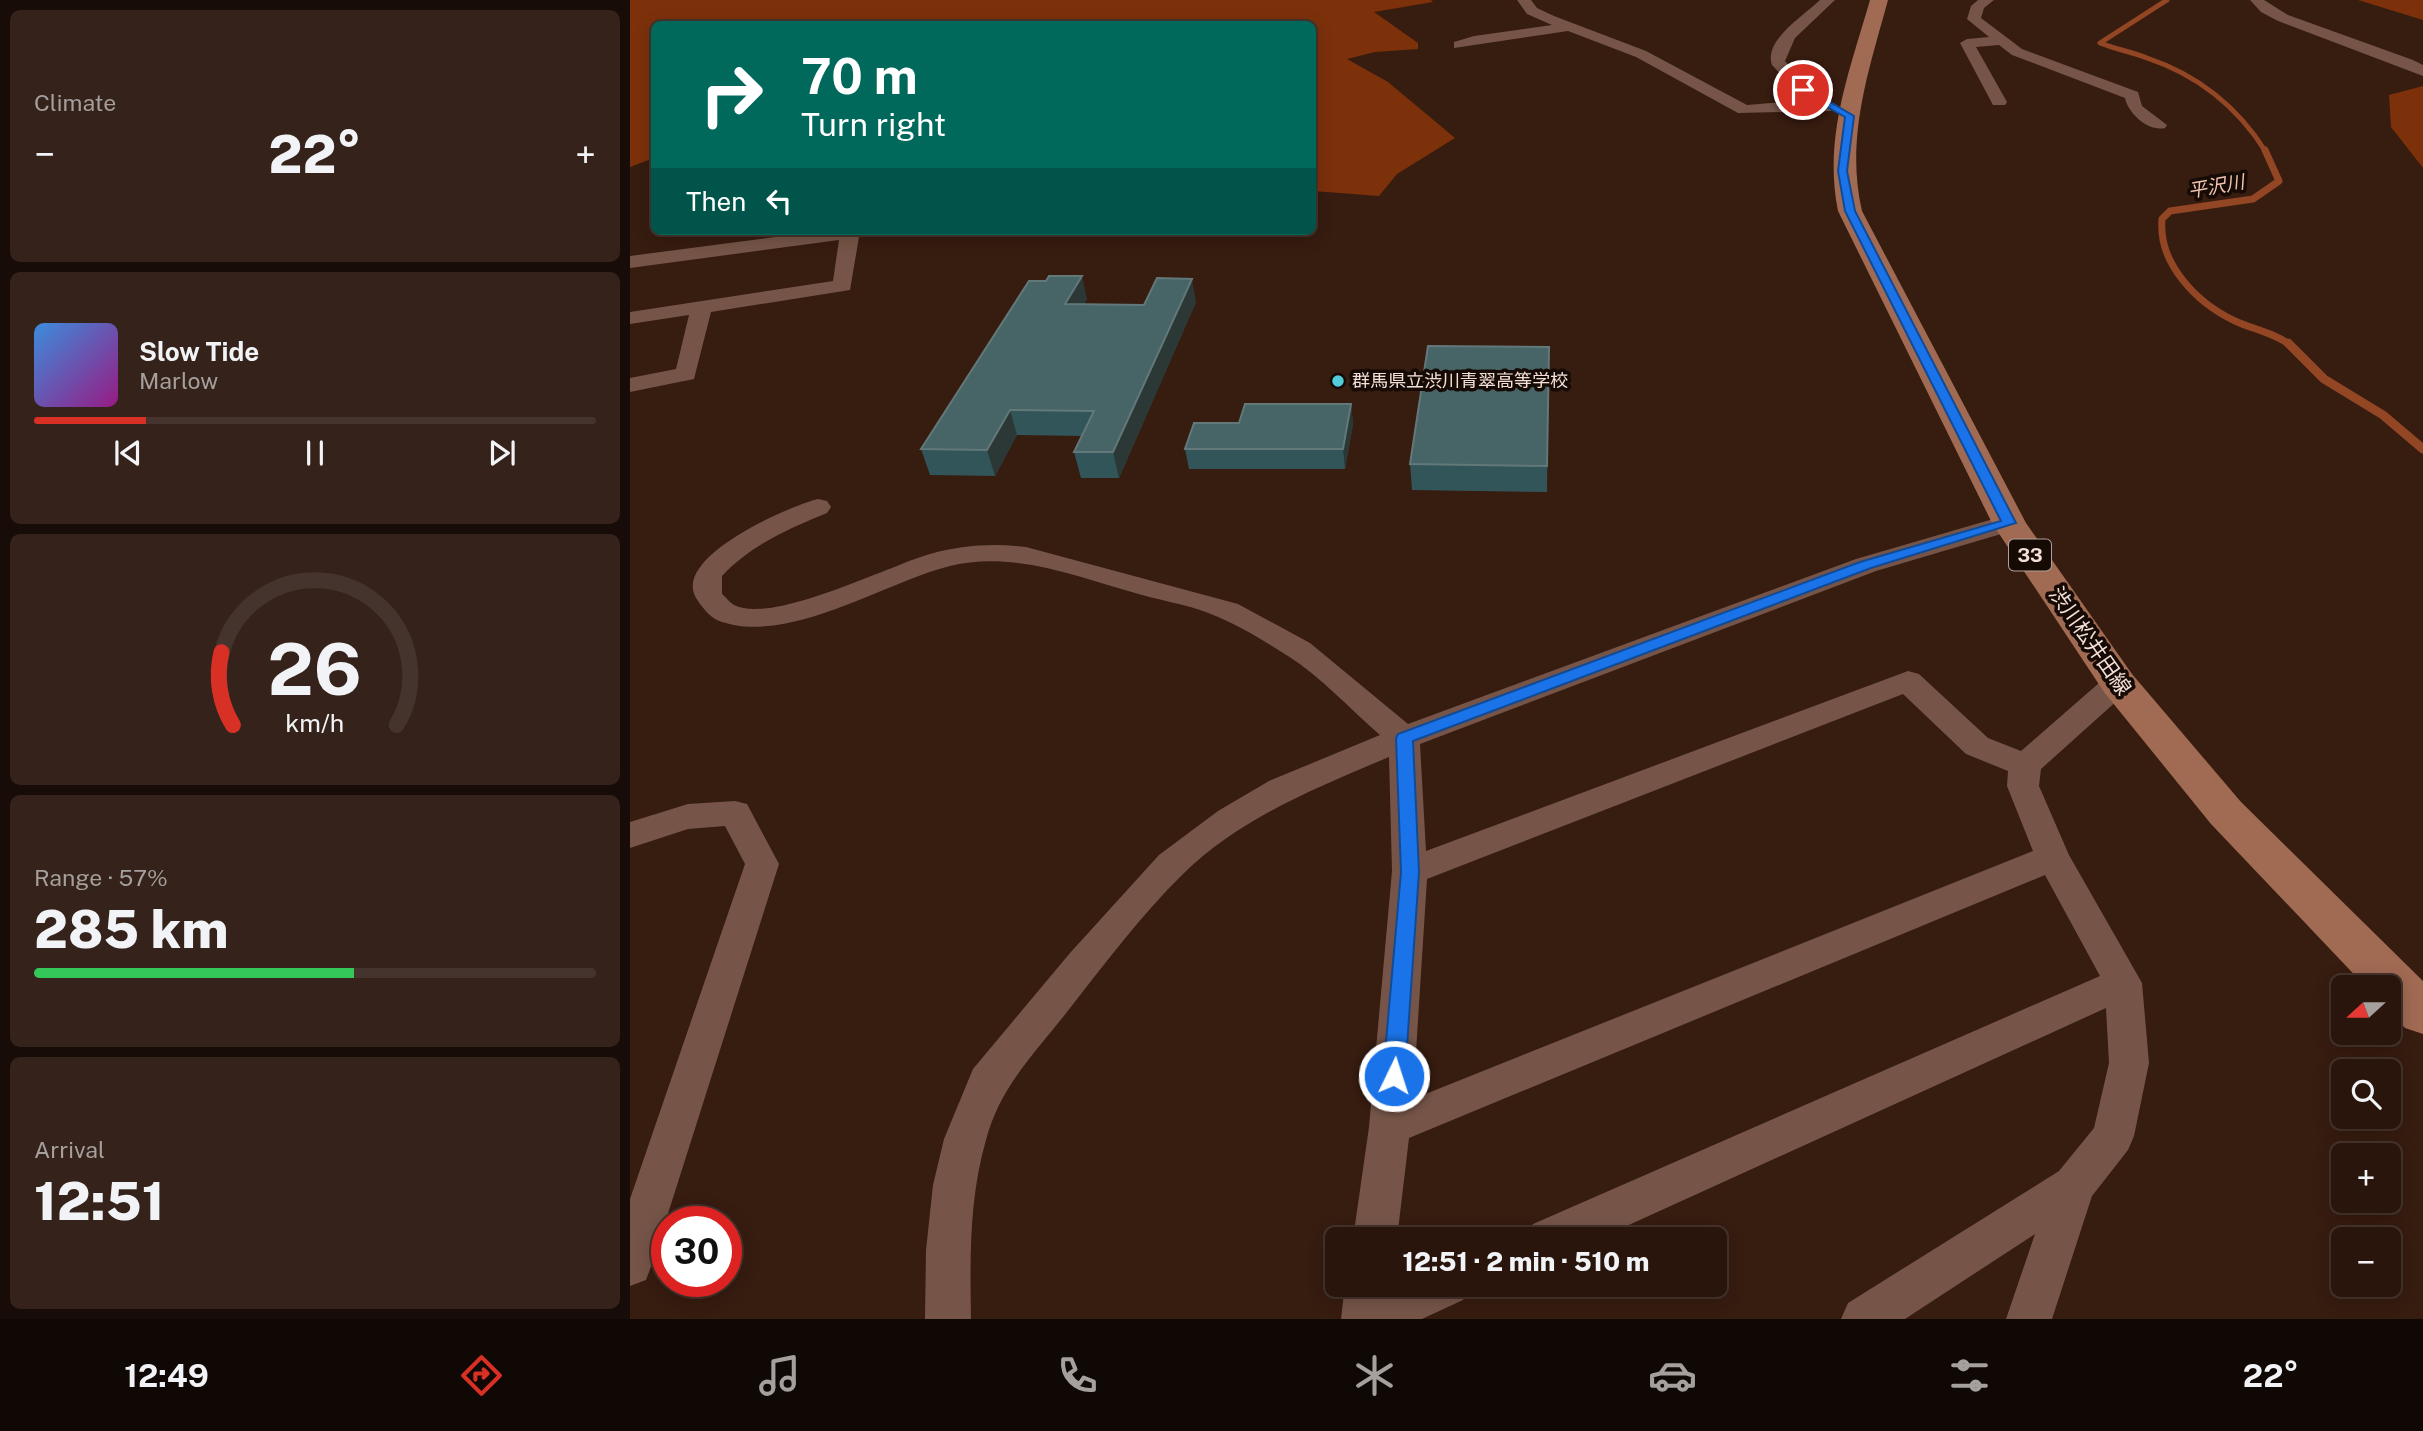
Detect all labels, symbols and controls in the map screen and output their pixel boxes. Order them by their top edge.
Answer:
text: 70 m [801,47,918,105]
icon: right [686,49,777,140]
pin [1773,60,1833,120]
icon: arrive [1784,71,1822,109]
text: Climate [34,89,116,116]
text: Turn right [801,106,946,143]
text: 22° [269,124,361,185]
text: − [34,132,55,177]
text: + [575,132,596,177]
water label: 平沢川 [2186,170,2248,202]
icon: left [760,182,798,220]
text: Then [686,186,746,217]
text: Slow Tide [139,336,259,367]
text: Marlow [139,367,218,394]
place label: 群馬県立渋川青翠高等学校 [1352,370,1568,391]
marker: 群馬県立渋川青翠高等学校 [1330,373,1346,389]
icon: previous [109,434,147,472]
icon: pause [296,434,334,472]
icon: next [483,434,521,472]
road number: 33 [2009,540,2051,570]
street label: 渋川松井田線 [2044,582,2137,699]
text: 26 [268,627,362,712]
text: km/h [286,708,344,738]
text: Range · 57% [34,864,168,891]
text: 285 km [34,899,228,960]
north arrow [2331,975,2401,1045]
map controls [2331,975,2401,1297]
position arrow [1357,1039,1431,1113]
button: search [2331,1059,2401,1129]
text: Arrival [34,1136,105,1163]
button: + [2331,1143,2401,1213]
text: 12:51 [34,1171,164,1232]
speed limit sign: 30 [651,1206,742,1297]
button: − [2331,1227,2401,1297]
text: 12:51 · 2 min · 510 m [1403,1246,1649,1277]
icon: directions [457,1351,506,1400]
icon: music [755,1351,804,1400]
icon: phone [1053,1351,1102,1400]
icon: climate [1350,1351,1399,1400]
icon: car [1648,1351,1697,1400]
icon: filters [1945,1351,1994,1400]
text: 12:49 [124,1357,209,1394]
text: 22° [2243,1357,2299,1394]

